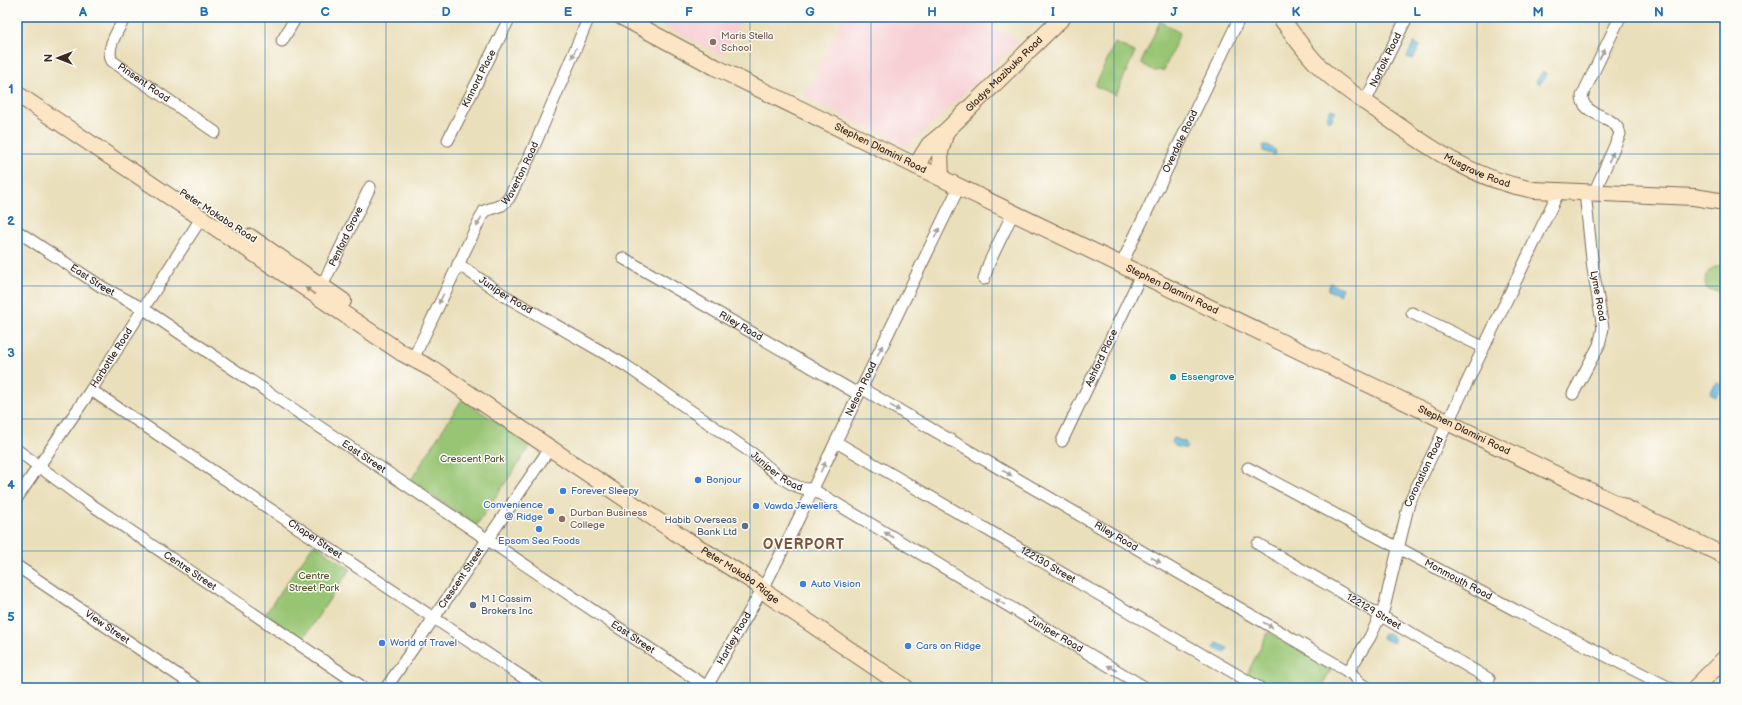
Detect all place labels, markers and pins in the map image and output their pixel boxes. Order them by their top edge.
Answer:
place label: Maris Stella School [721,30,774,54]
marker: Maris Stella School [708,37,718,47]
place label: Essengrove [1181,371,1235,383]
marker: Essengrove [1168,372,1178,382]
place label: Bonjour [706,474,742,486]
marker: Bonjour [693,475,703,485]
place label: Forever Sleepy [571,485,639,497]
marker: Forever Sleepy [558,486,568,496]
place label: Convenience @ Ridge [483,499,543,523]
place label: Vawda Jewellers [764,500,838,512]
marker: Vawda Jewellers [751,501,761,511]
marker: Convenience @ Ridge [546,506,556,516]
place label: Durban Business College [570,507,647,531]
marker: Durban Business College [557,514,567,524]
place label: Habib Overseas Bank Ltd [664,514,737,538]
marker: Habib Overseas Bank Ltd [740,521,750,531]
marker: Epsom Sea Foods [534,524,544,534]
place label: Epsom Sea Foods [498,535,580,547]
place label: Auto Vision [811,578,861,590]
marker: Auto Vision [798,579,808,589]
place label: M I Cassim Brokers Inc [481,593,533,617]
marker: M I Cassim Brokers Inc [468,600,478,610]
place label: World of Travel [390,637,457,649]
marker: World of Travel [377,638,387,648]
place label: Cars on Ridge [916,640,981,652]
marker: Cars on Ridge [903,641,913,651]

